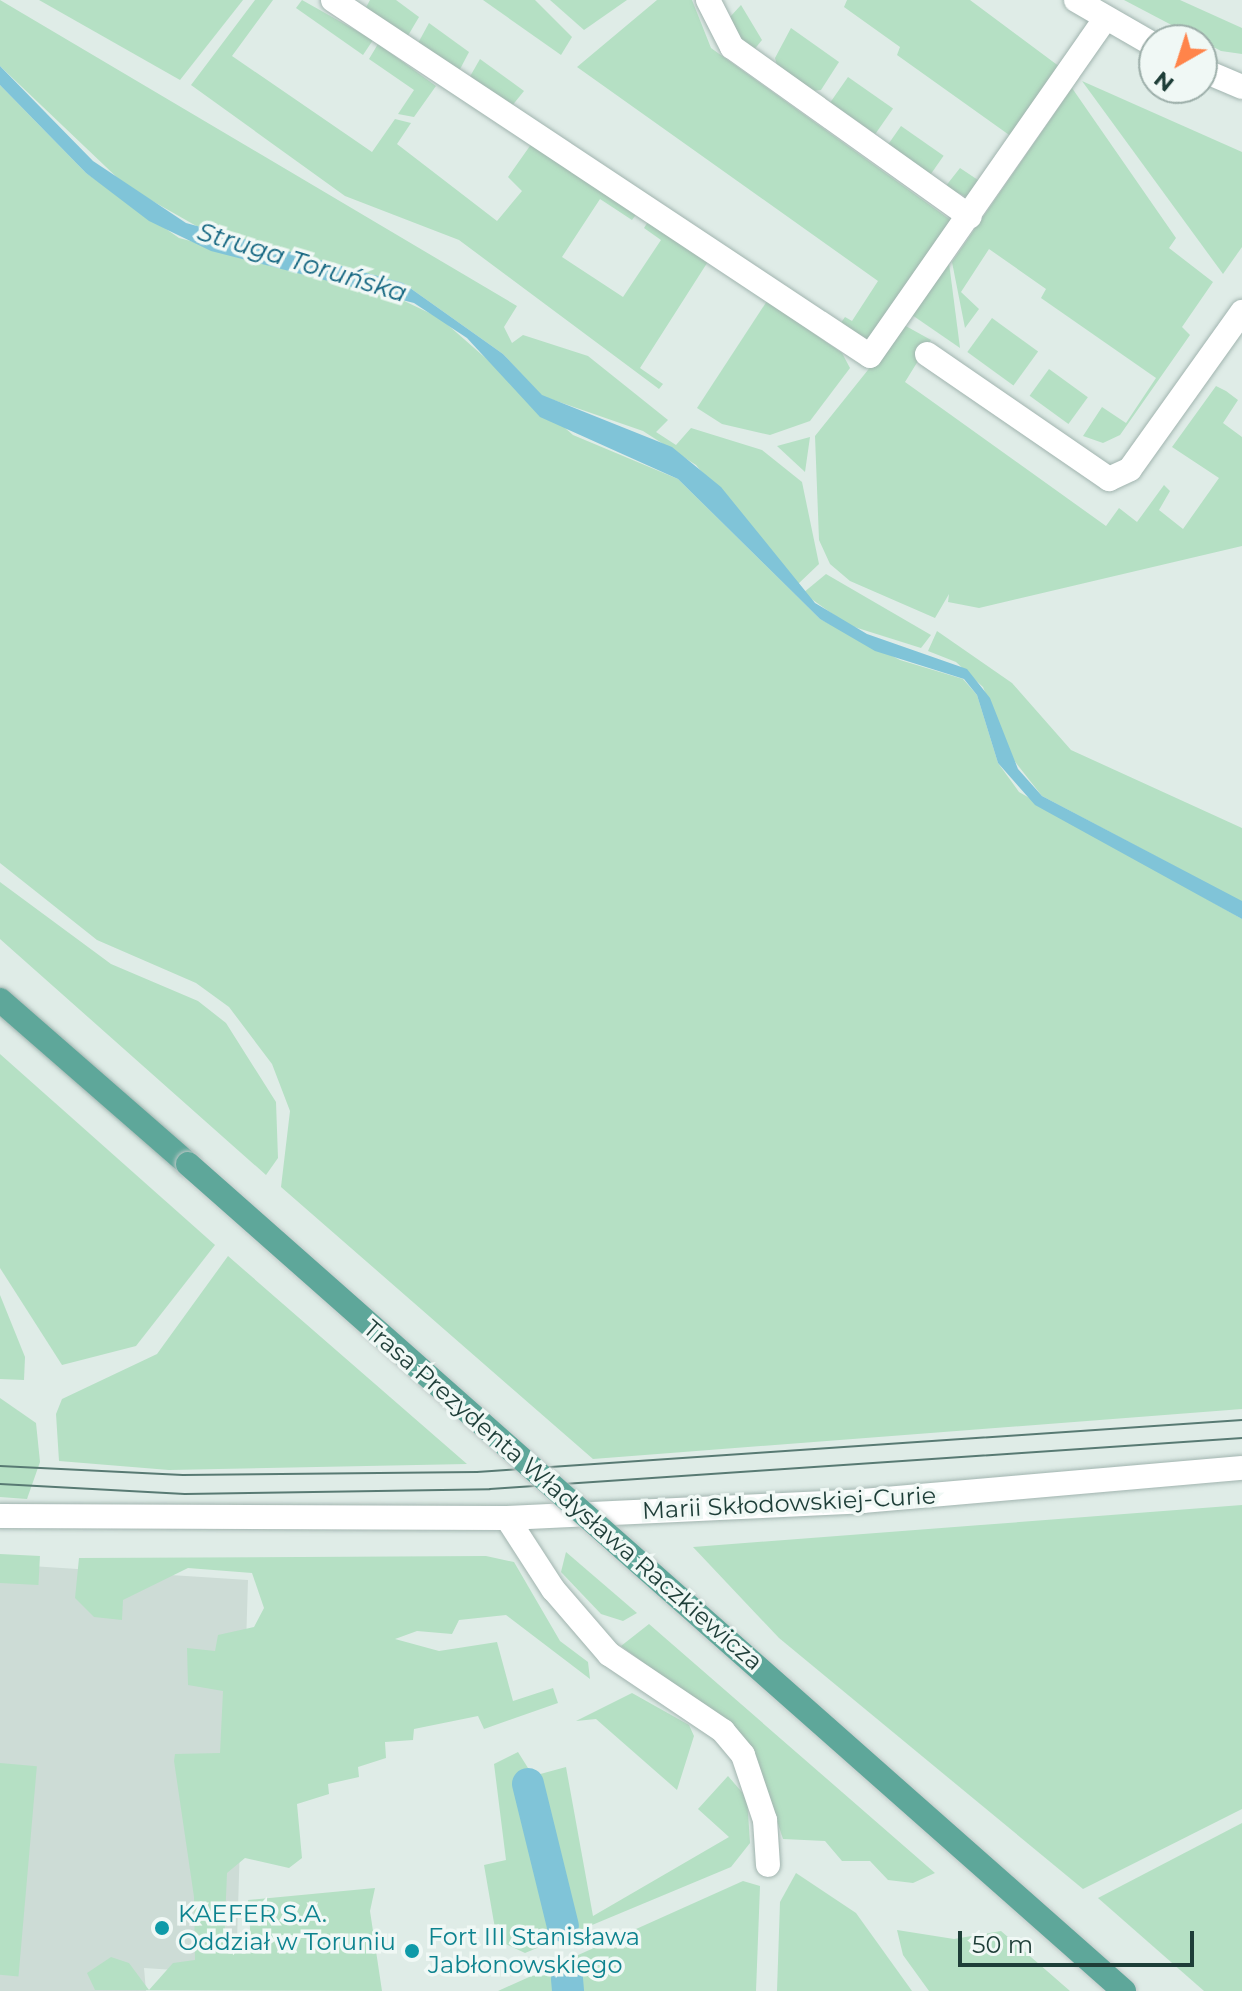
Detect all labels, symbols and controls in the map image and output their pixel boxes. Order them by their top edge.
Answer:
north arrow [1138,24,1218,104]
text: N [1148,65,1179,98]
water label: Struga Toruńska [194,216,410,310]
street label: Trasa Prezydenta Władysława Raczkiewicza [358,1314,768,1676]
street label: Marii Skłodowskiej-Curie [641,1481,937,1525]
place label: KAEFER S.A. Oddział w Toruniu [178,1900,396,1956]
scale bar [962,1915,1198,1965]
marker: KAEFER S.A. Oddział w Toruniu [153,1919,171,1937]
place label: Fort III Stanisława Jabłonowskiego [428,1923,640,1979]
text: 50 m [972,1930,1033,1959]
marker: Fort III Stanisława Jabłonowskiego [403,1942,421,1960]

